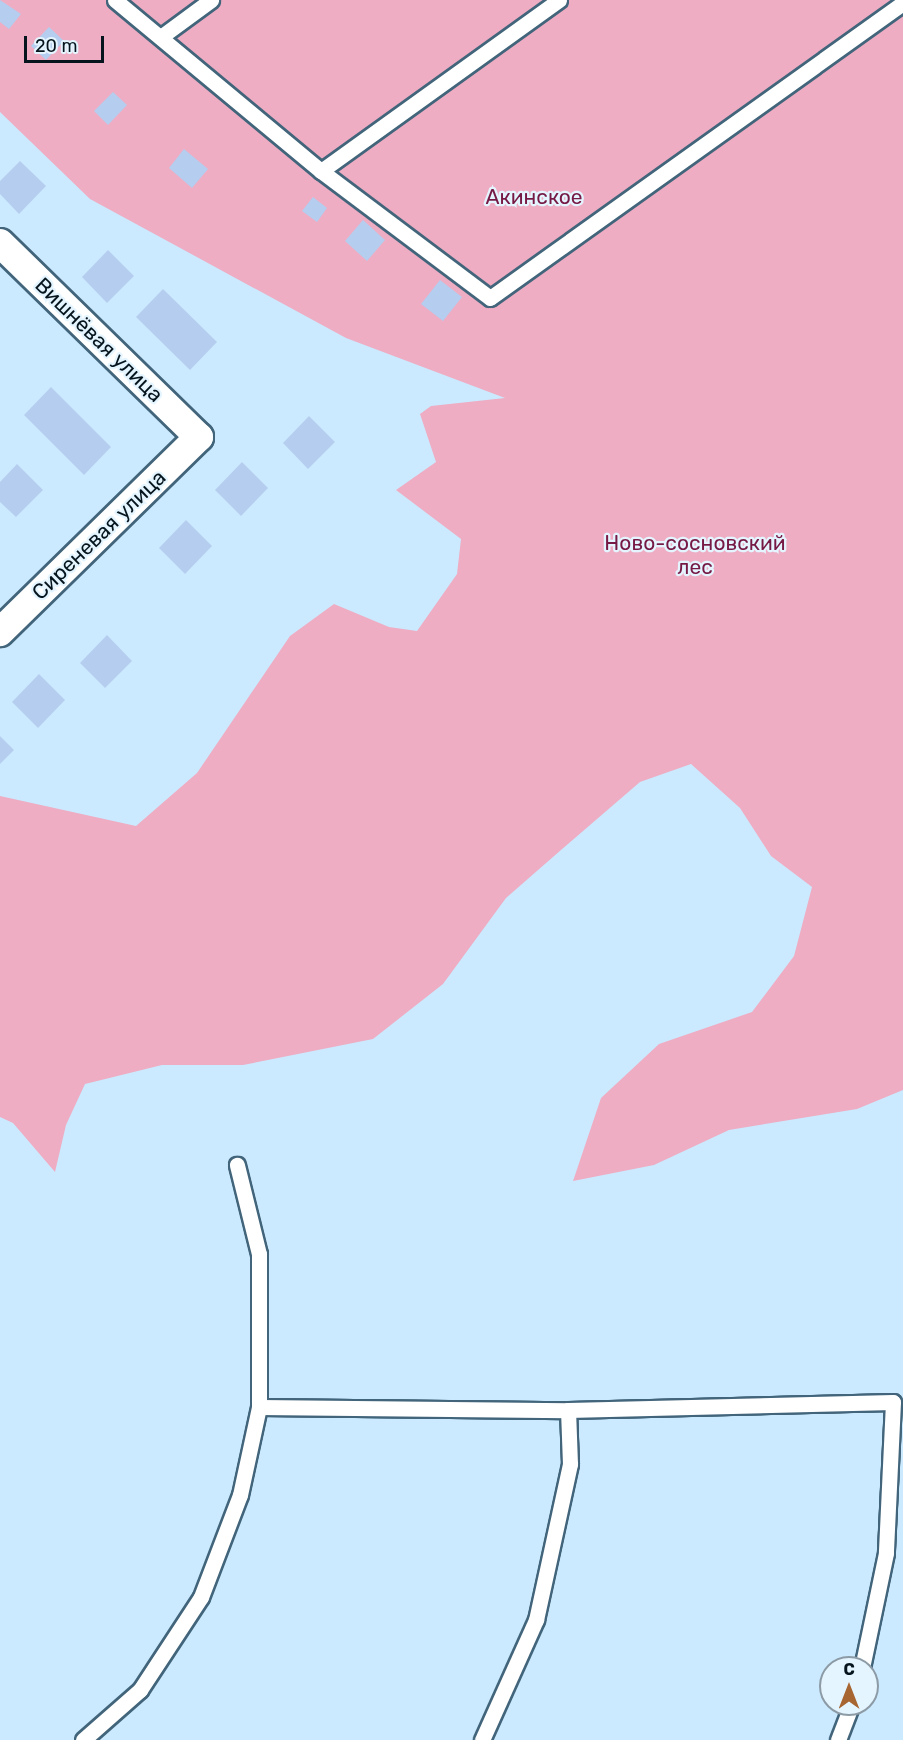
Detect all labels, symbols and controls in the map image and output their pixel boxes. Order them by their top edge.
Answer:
scale bar [27,24,106,62]
text: 20 m [35,35,77,57]
park label: Акинское [485,184,583,210]
street label: Вишнёвая улица [30,272,168,408]
street label: Сиреневая улица [27,465,171,605]
park label: Ново-сосновский лес [604,530,786,580]
north arrow [819,1656,879,1716]
text: С [843,1660,855,1679]

